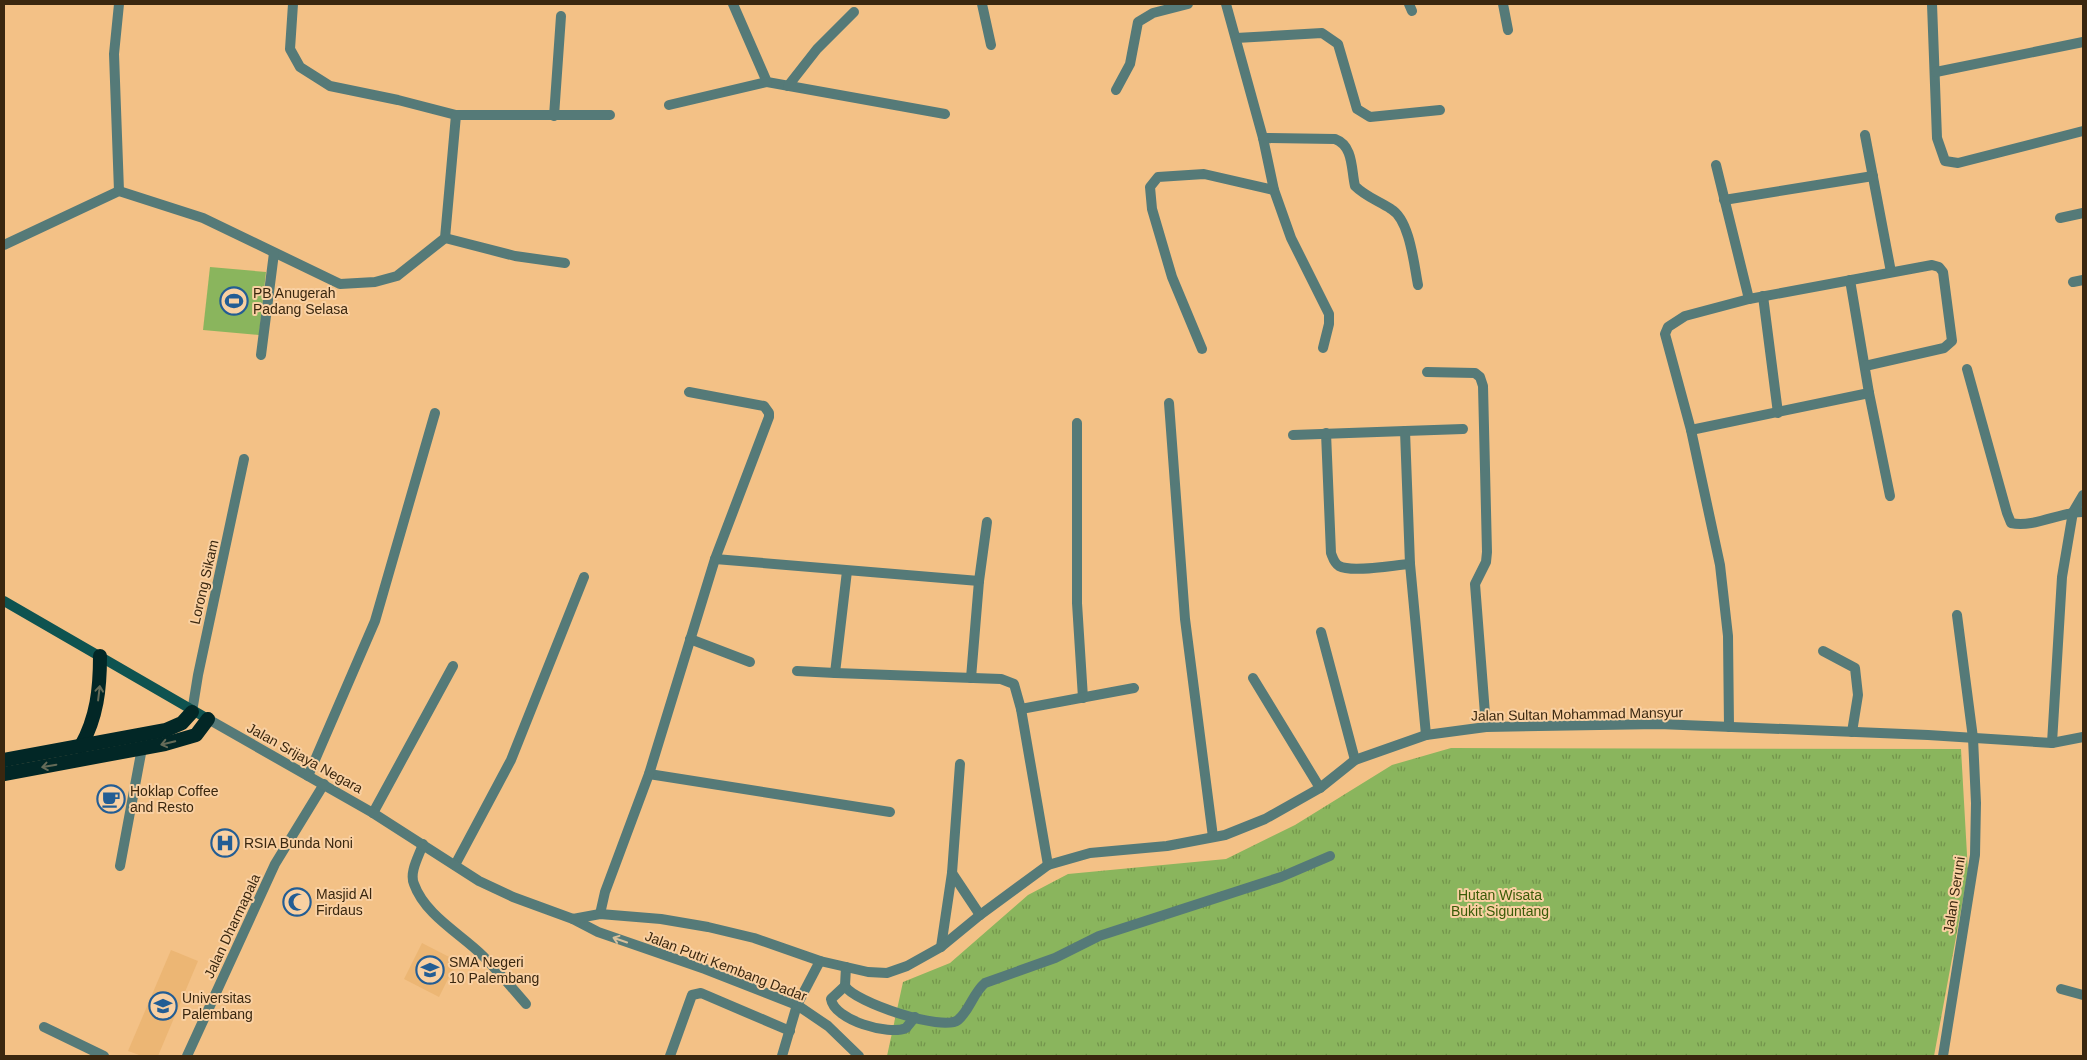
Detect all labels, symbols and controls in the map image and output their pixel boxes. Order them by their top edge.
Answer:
place label: PB Anugerah Padang Selasa [253,285,348,317]
sports icon: PB Anugerah Padang Selasa [219,286,249,316]
street label: Lorong Sikam [186,538,222,626]
one-way arrow [94,685,104,701]
street label: Jalan Sultan Mohammad Mansyur [1471,704,1684,724]
street label: Jalan Srijaya Negara [244,719,366,797]
one-way arrow [161,739,177,748]
one-way arrow [42,761,58,771]
place label: Hoklap Coffee and Resto [130,783,219,815]
cafe icon: Hoklap Coffee and Resto [96,784,126,814]
hospital icon: RSIA Bunda Noni [210,828,240,858]
place label: RSIA Bunda Noni [244,835,353,851]
street label: Jalan Seruni [1940,855,1968,935]
street label: Jalan Dharmapala [201,871,263,981]
place label: Masjid Al Firdaus [316,886,372,918]
mosque icon: Masjid Al Firdaus [282,887,312,917]
park label: Hutan Wisata Bukit Siguntang [1451,887,1549,919]
street label: Jalan Putri Kembang Dadar [643,928,809,1004]
one-way arrow [613,935,628,944]
place label: SMA Negeri 10 Palembang [449,954,539,986]
school or university icon: SMA Negeri 10 Palembang [415,955,445,985]
place label: Universitas Palembang [182,990,253,1022]
school or university icon: Universitas Palembang [148,991,178,1021]

